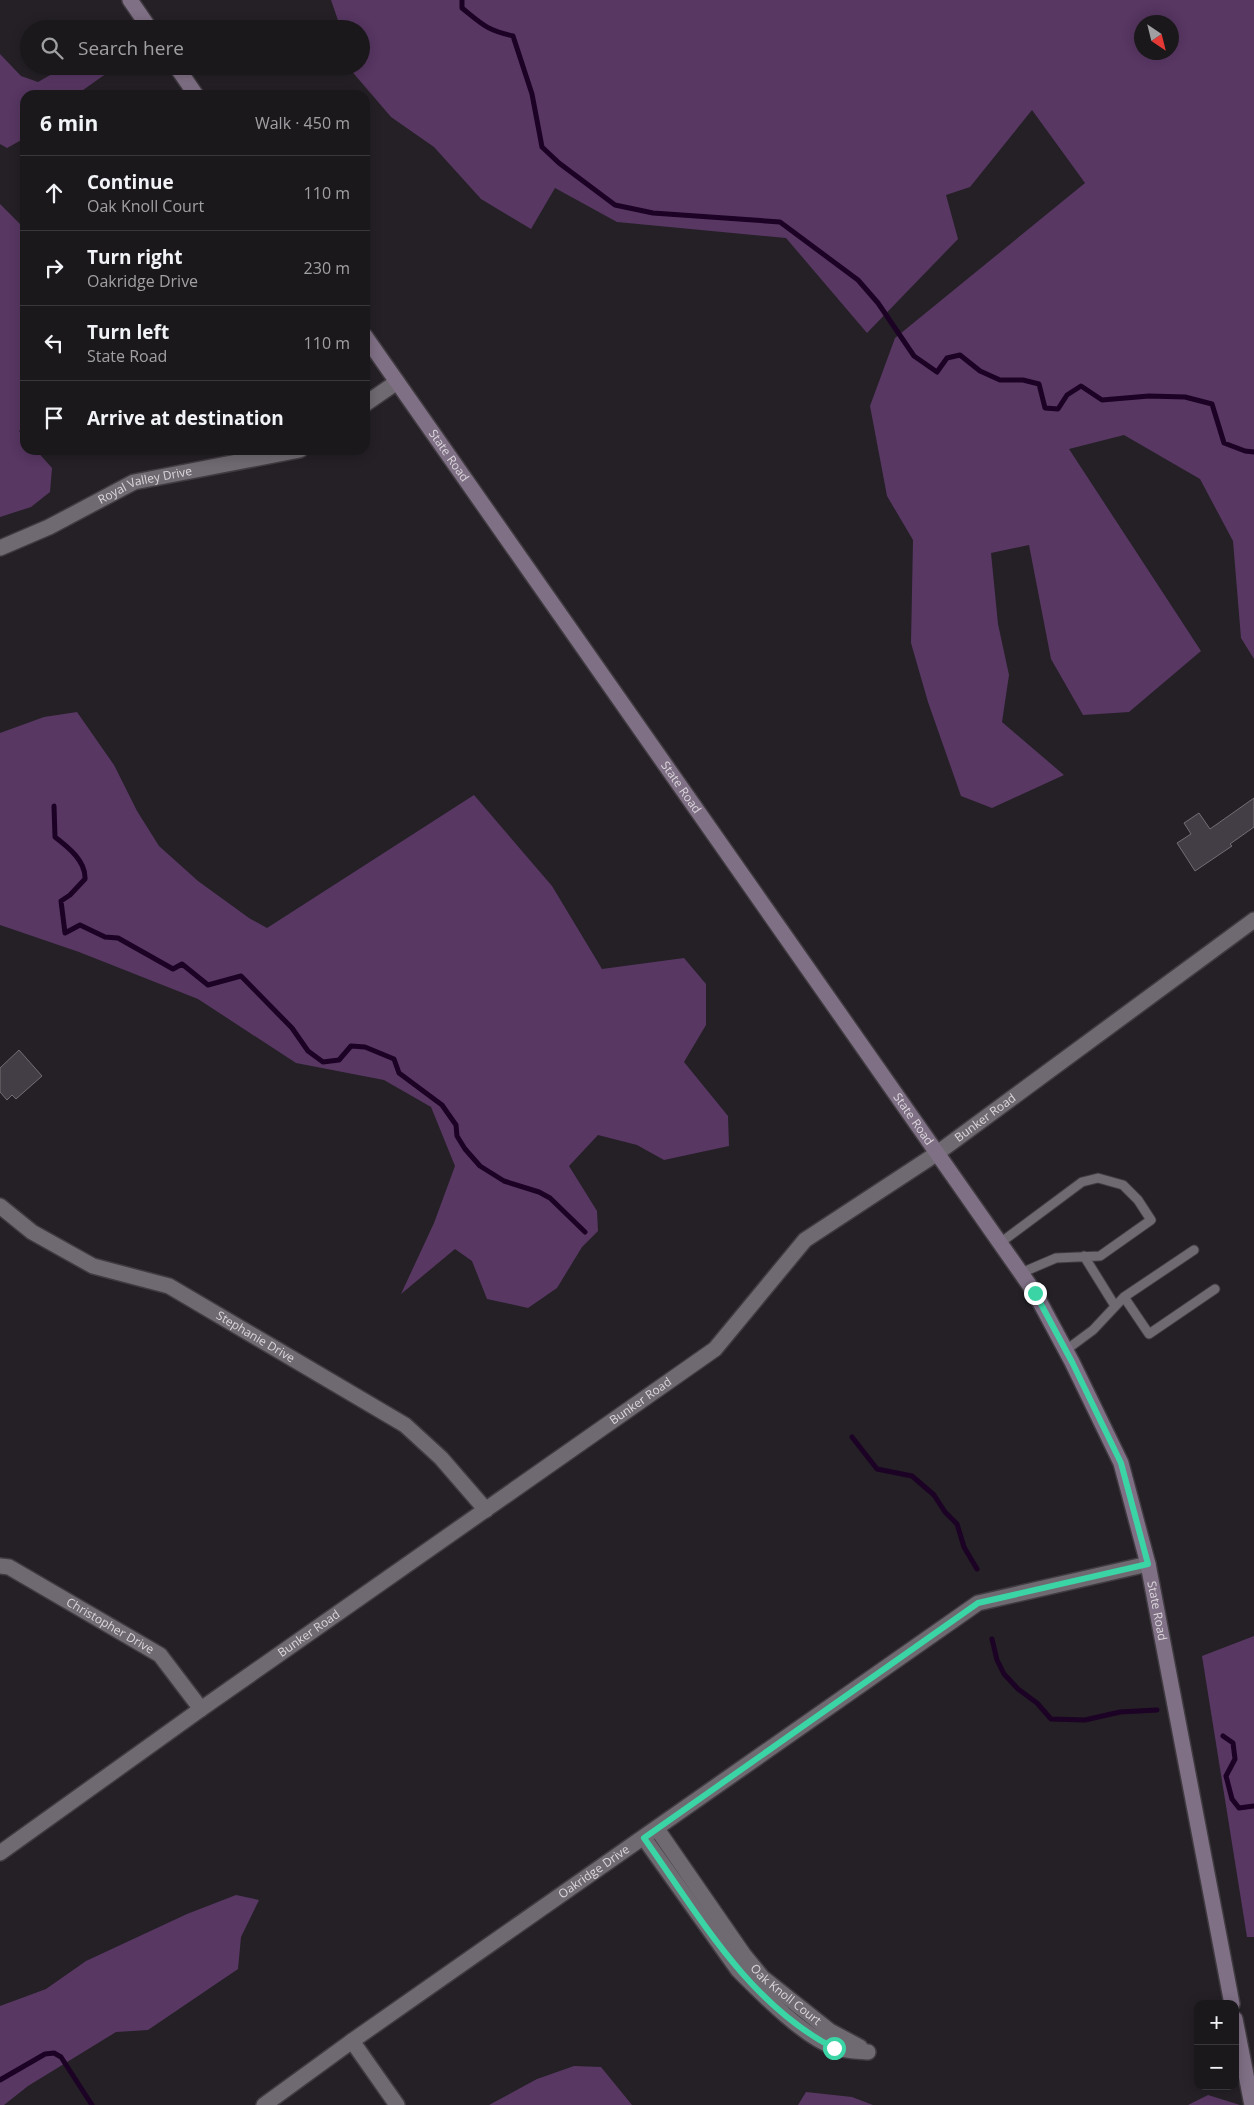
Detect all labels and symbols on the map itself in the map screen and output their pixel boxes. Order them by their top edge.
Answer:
north arrow [1134,15,1179,60]
street label: State Road [425,426,473,485]
street label: Royal Valley Drive [95,462,194,508]
street label: State Road [657,757,706,817]
street label: State Road [889,1089,938,1148]
street label: Bunker Road [951,1089,1019,1146]
route end [1024,1282,1047,1305]
street label: Stephanie Drive [213,1307,298,1366]
street label: Bunker Road [606,1373,675,1428]
street label: State Road [1143,1580,1171,1642]
street label: Christopher Drive [63,1593,158,1658]
street label: Bunker Road [274,1605,343,1661]
street label: Oakridge Drive [555,1840,633,1902]
street label: Oak Knoll Court [747,1960,825,2029]
route start [823,2037,846,2060]

